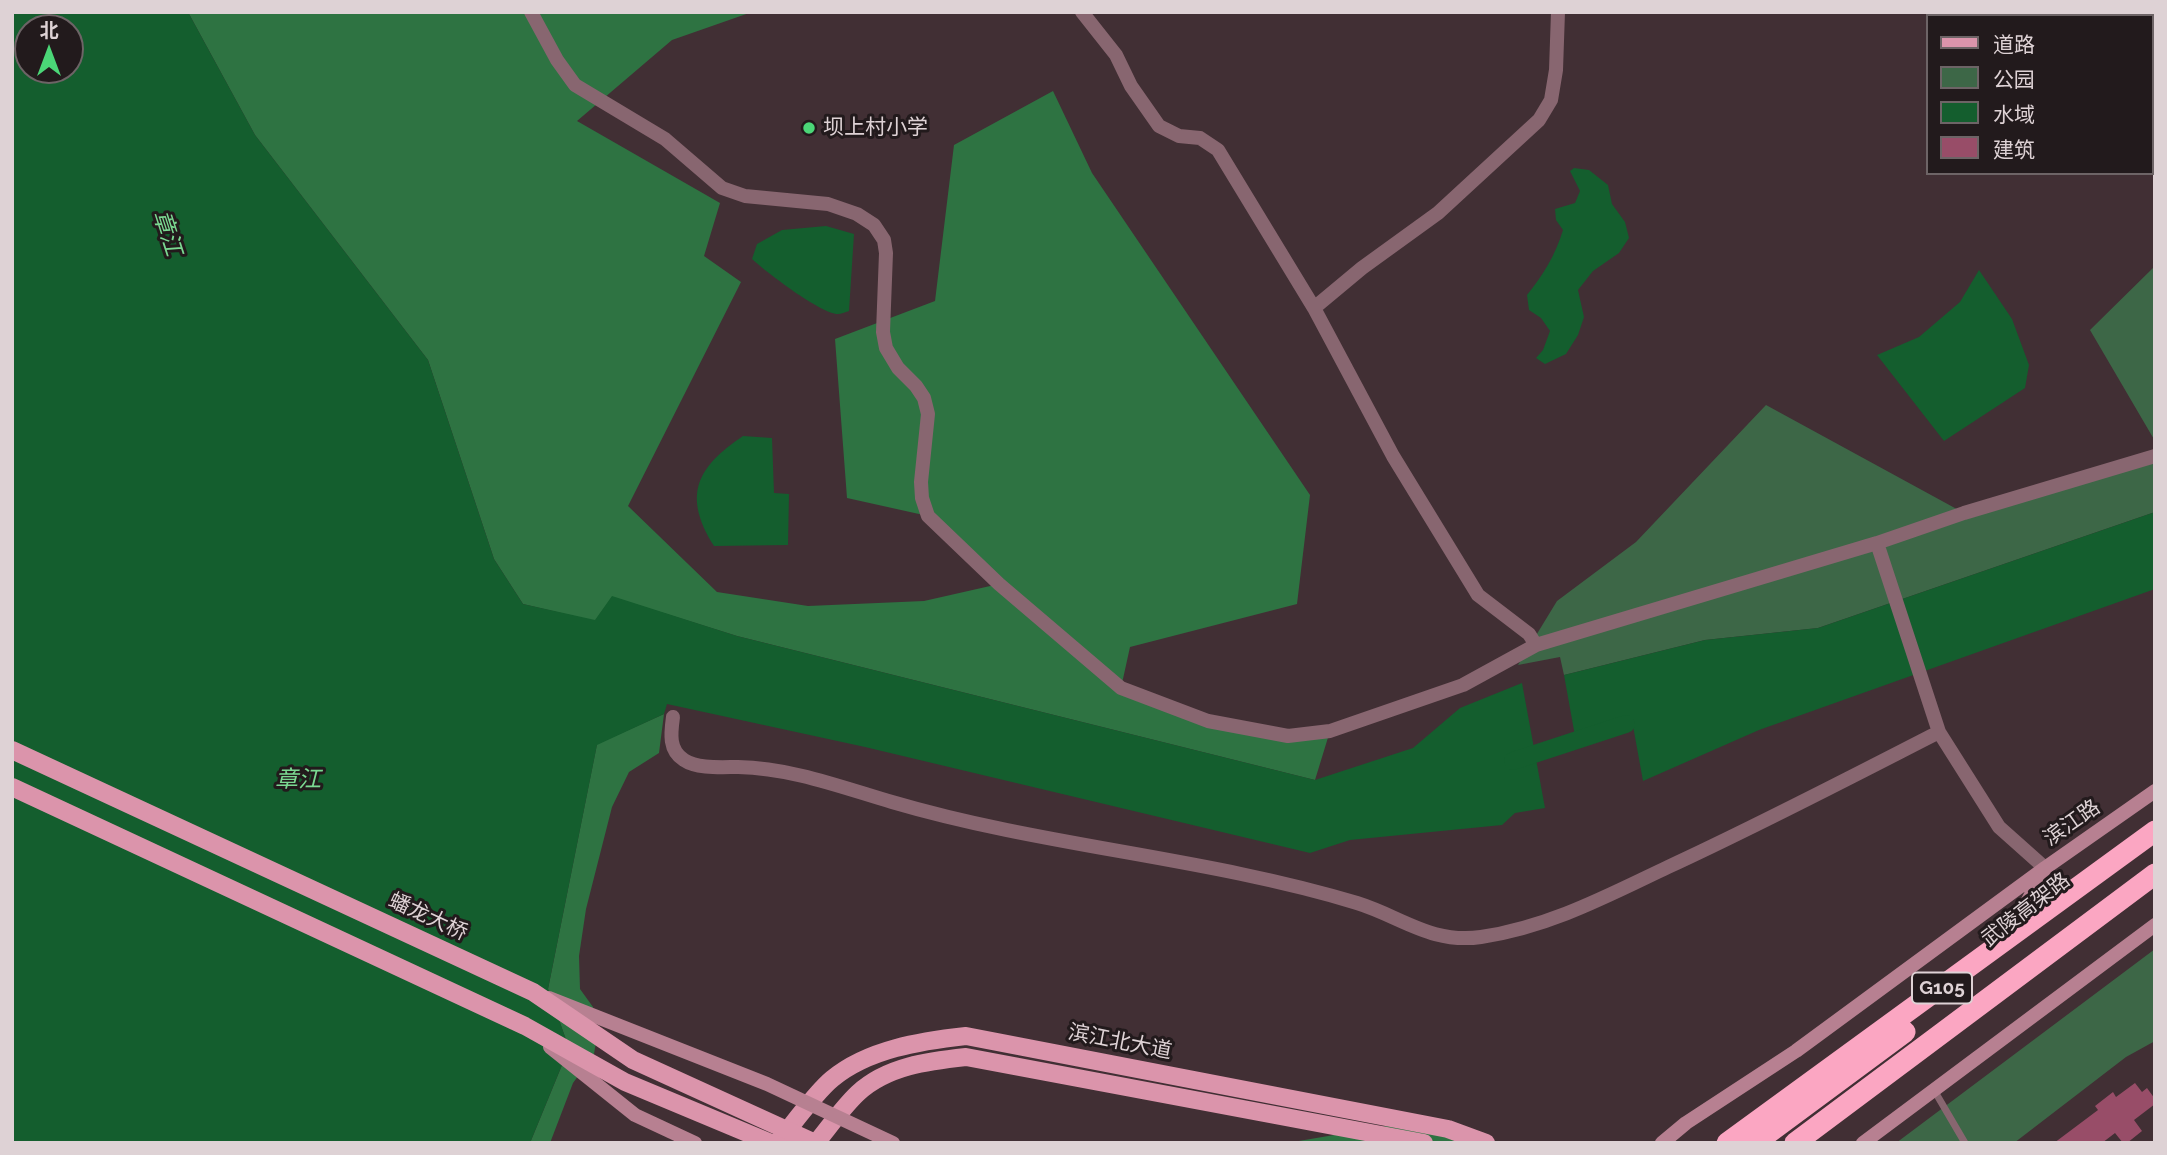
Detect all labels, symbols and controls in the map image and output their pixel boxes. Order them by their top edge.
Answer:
north arrow [14,14,84,84]
legend [1926,14,2153,175]
text: 北 [39,19,59,41]
text: 道路 [1993,32,2035,57]
text: 公园 [1993,67,2035,92]
text: 水域 [1993,102,2035,127]
place label: 坝上村小学 [823,115,928,141]
marker: 坝上村小学 [801,120,817,136]
text: 建筑 [1993,137,2035,162]
water label: 章江 [147,207,187,259]
water label: 章江 [275,766,321,794]
street label: 滨江路 [2039,795,2105,851]
street label: 武陵高架路 [1977,868,2075,952]
street label: 蟠龙大桥 [385,888,471,946]
road number: G105 [1912,972,1972,1004]
street label: 滨江北大道 [1066,1020,1174,1064]

